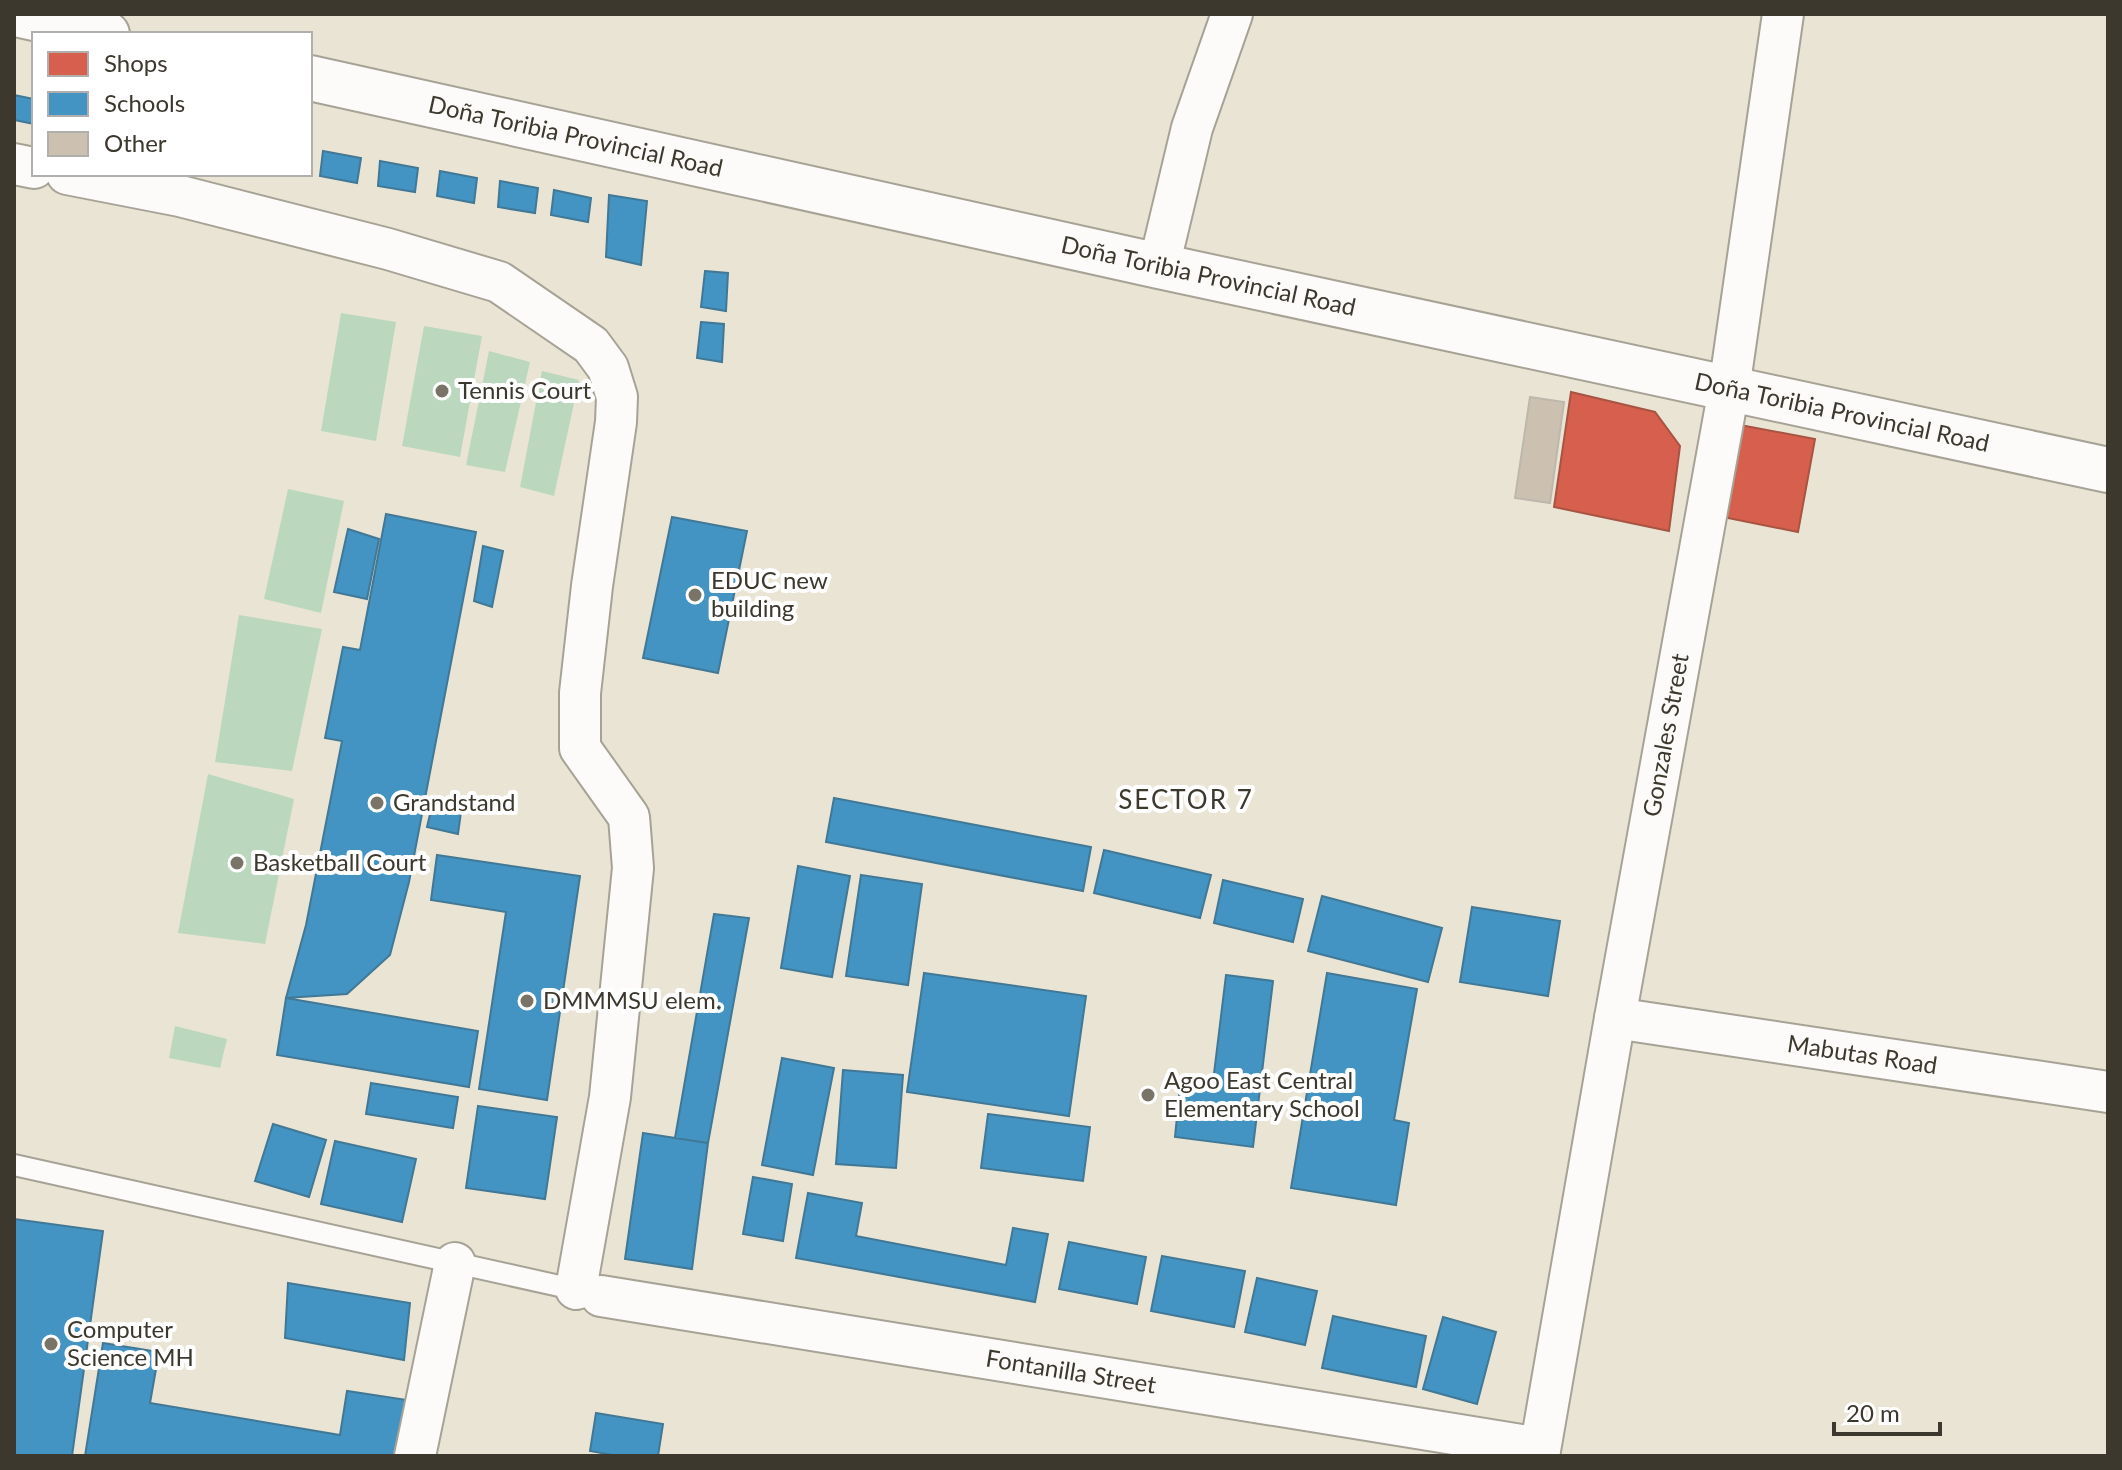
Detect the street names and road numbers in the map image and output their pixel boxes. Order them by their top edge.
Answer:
street label: Doña Toribia Provincial Road [426,89,726,182]
street label: Doña Toribia Provincial Road [1059,229,1359,321]
street label: Doña Toribia Provincial Road [1692,366,1992,457]
street label: Gonzales Street [1636,651,1694,819]
street label: Mabutas Road [1786,1028,1939,1079]
street label: Fontanilla Street [984,1343,1159,1399]

